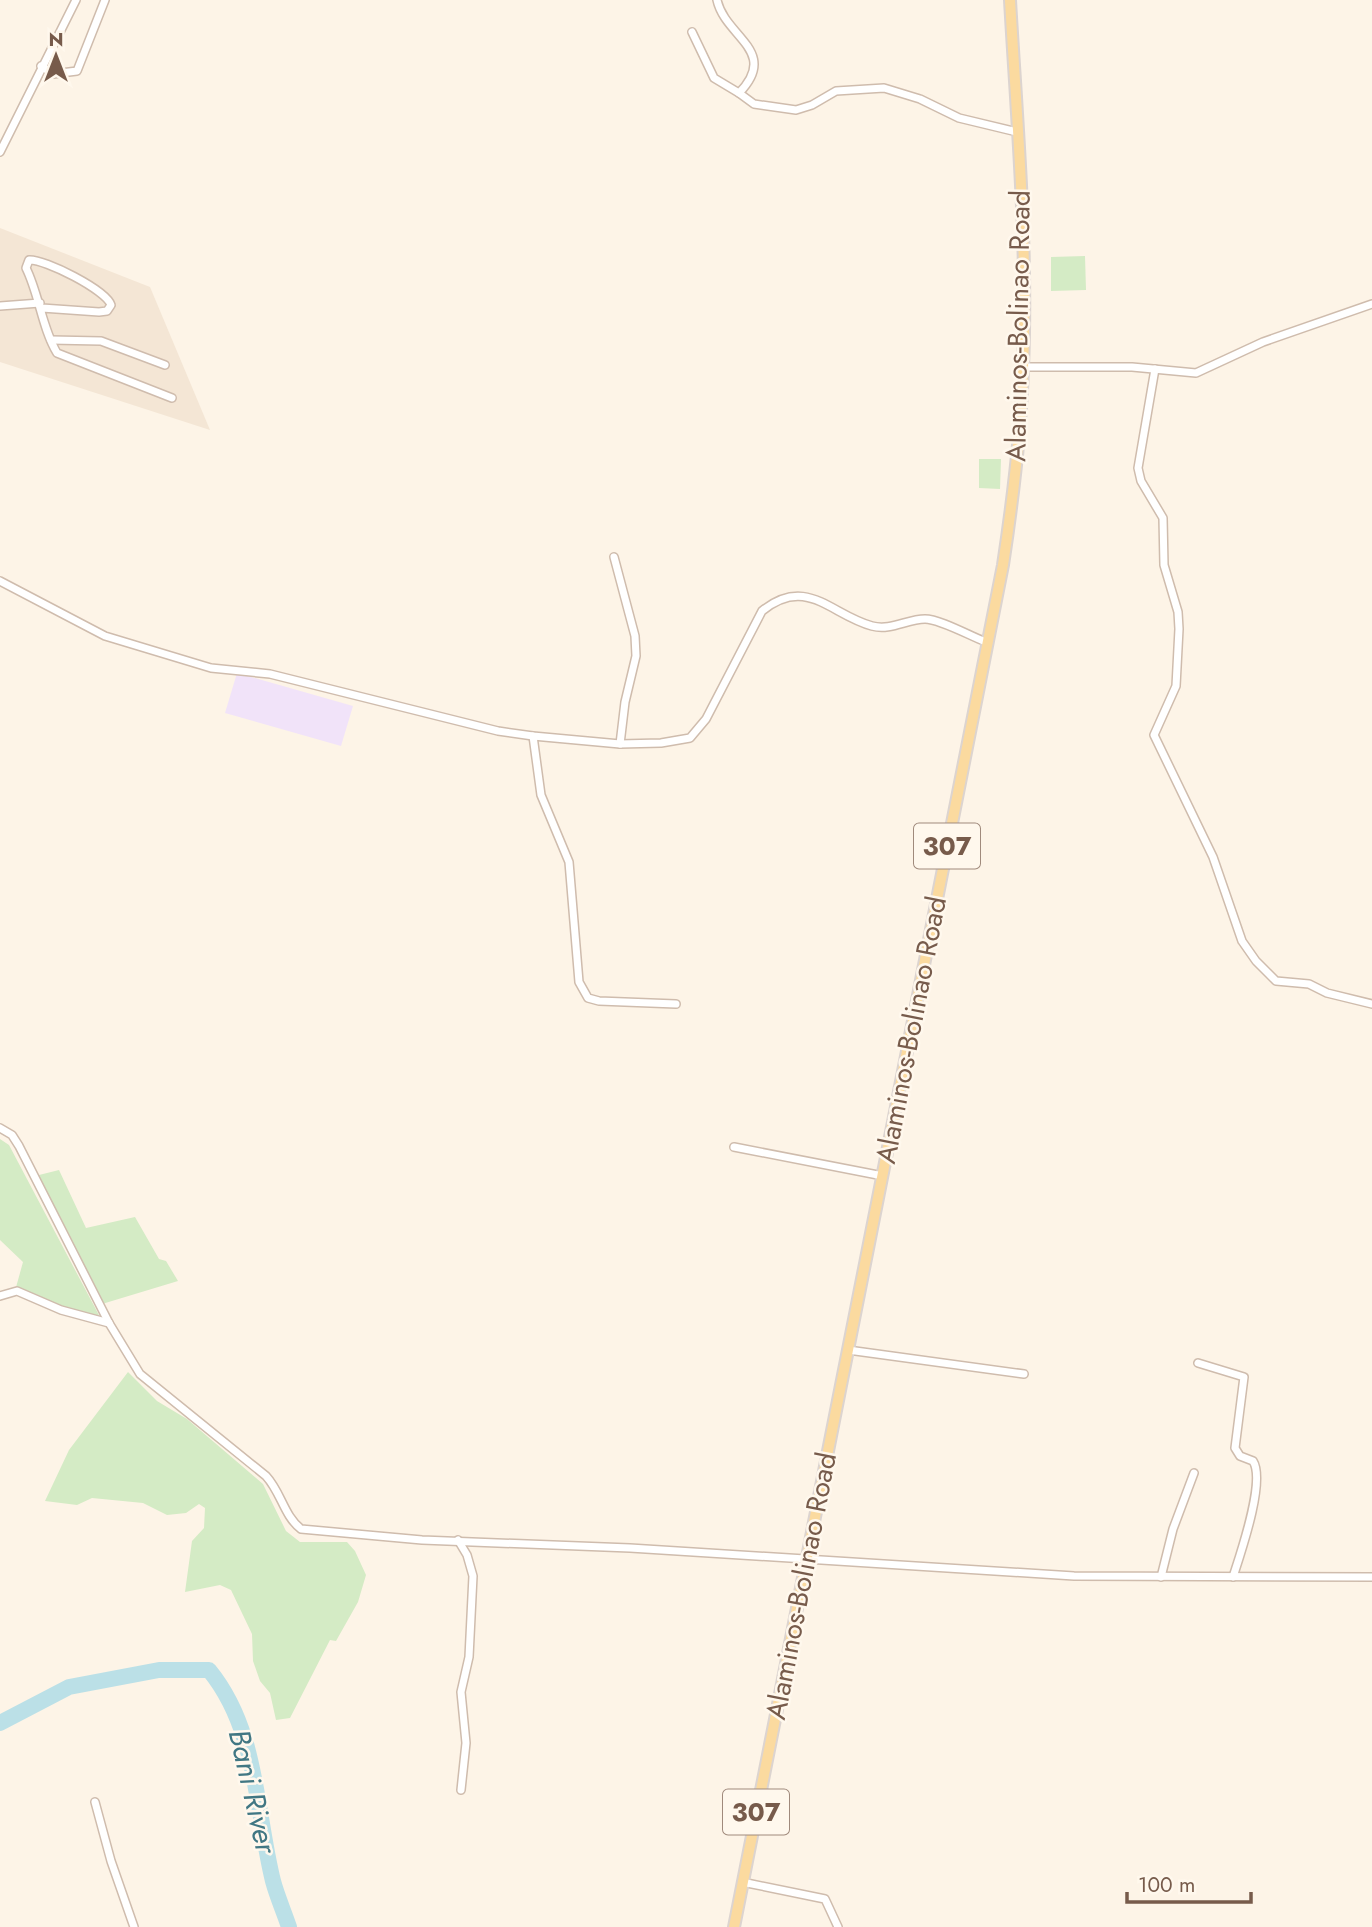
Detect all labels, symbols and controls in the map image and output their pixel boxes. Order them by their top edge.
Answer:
north arrow [21,21,91,91]
text: N [48,26,64,53]
street label: Alaminos-Bolinao Road [995,190,1041,462]
road number: 307 [914,824,980,868]
street label: Alaminos-Bolinao Road [865,893,957,1167]
street label: Alaminos-Bolinao Road [755,1449,847,1723]
water label: Bani River [218,1725,289,1859]
road number: 307 [723,1789,789,1834]
scale bar [1127,1860,1251,1904]
text: 100 m [1138,1870,1195,1900]

